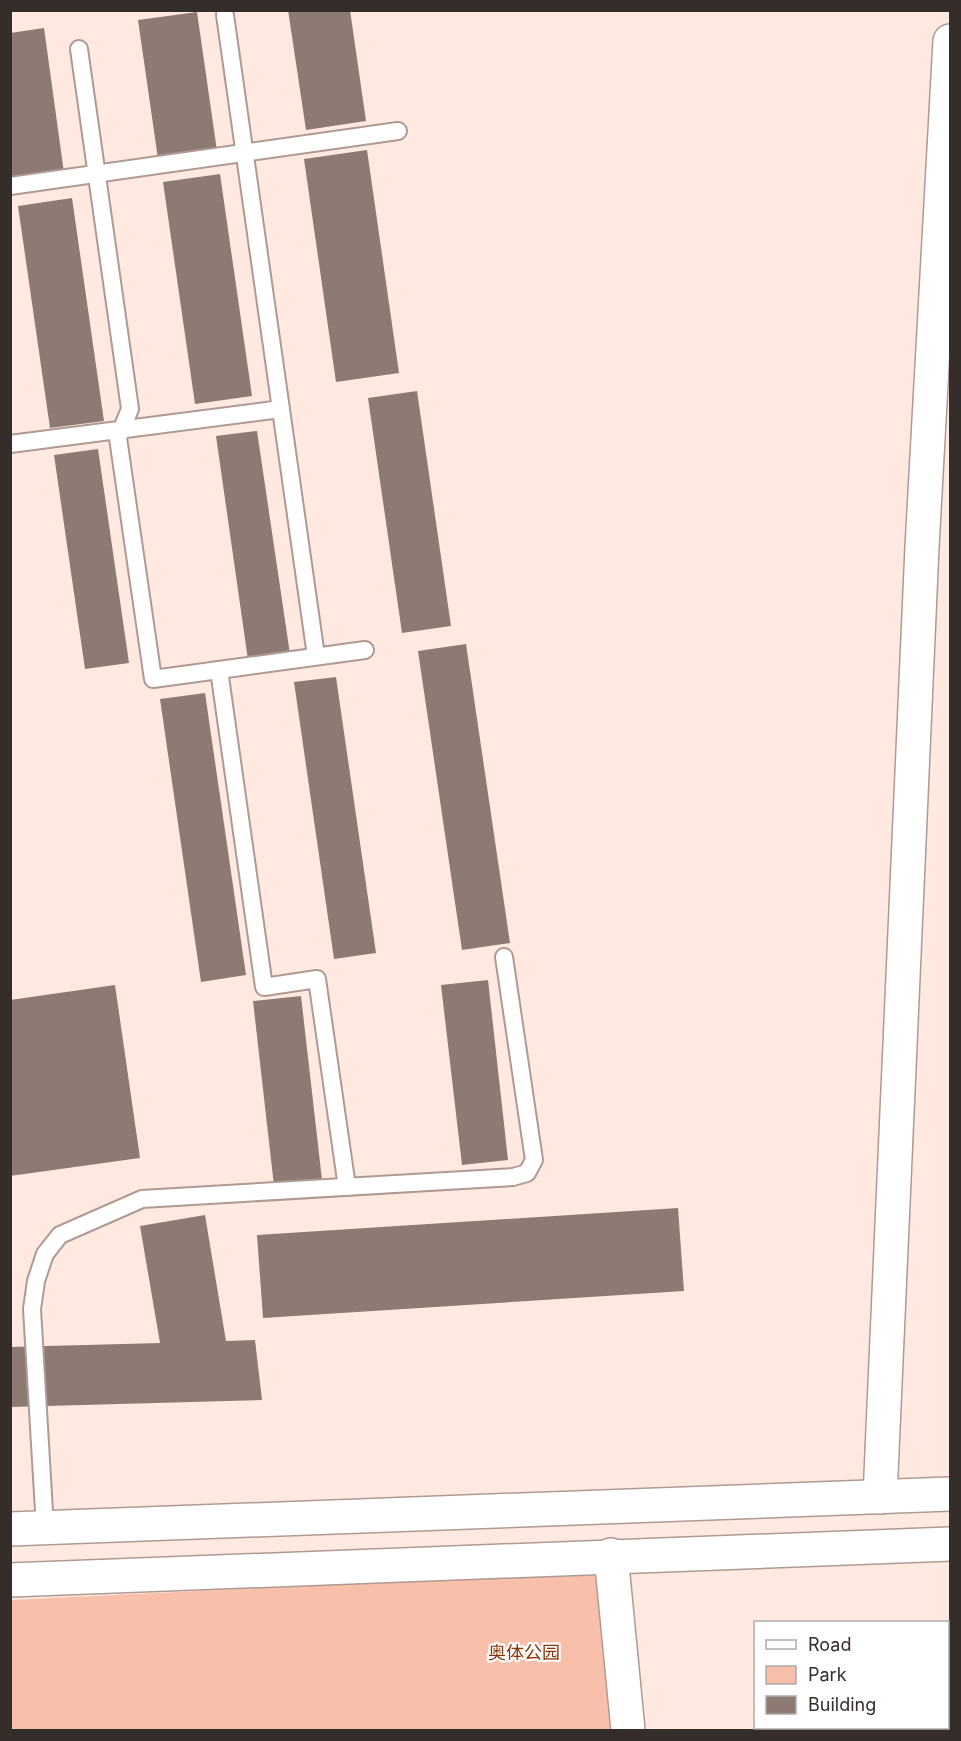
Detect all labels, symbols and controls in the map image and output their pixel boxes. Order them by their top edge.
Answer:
legend [754,1621,949,1729]
text: Road [808,1634,851,1655]
park label: 奥体公园 [488,1642,560,1663]
text: Park [808,1664,847,1685]
text: Building [808,1694,876,1715]

